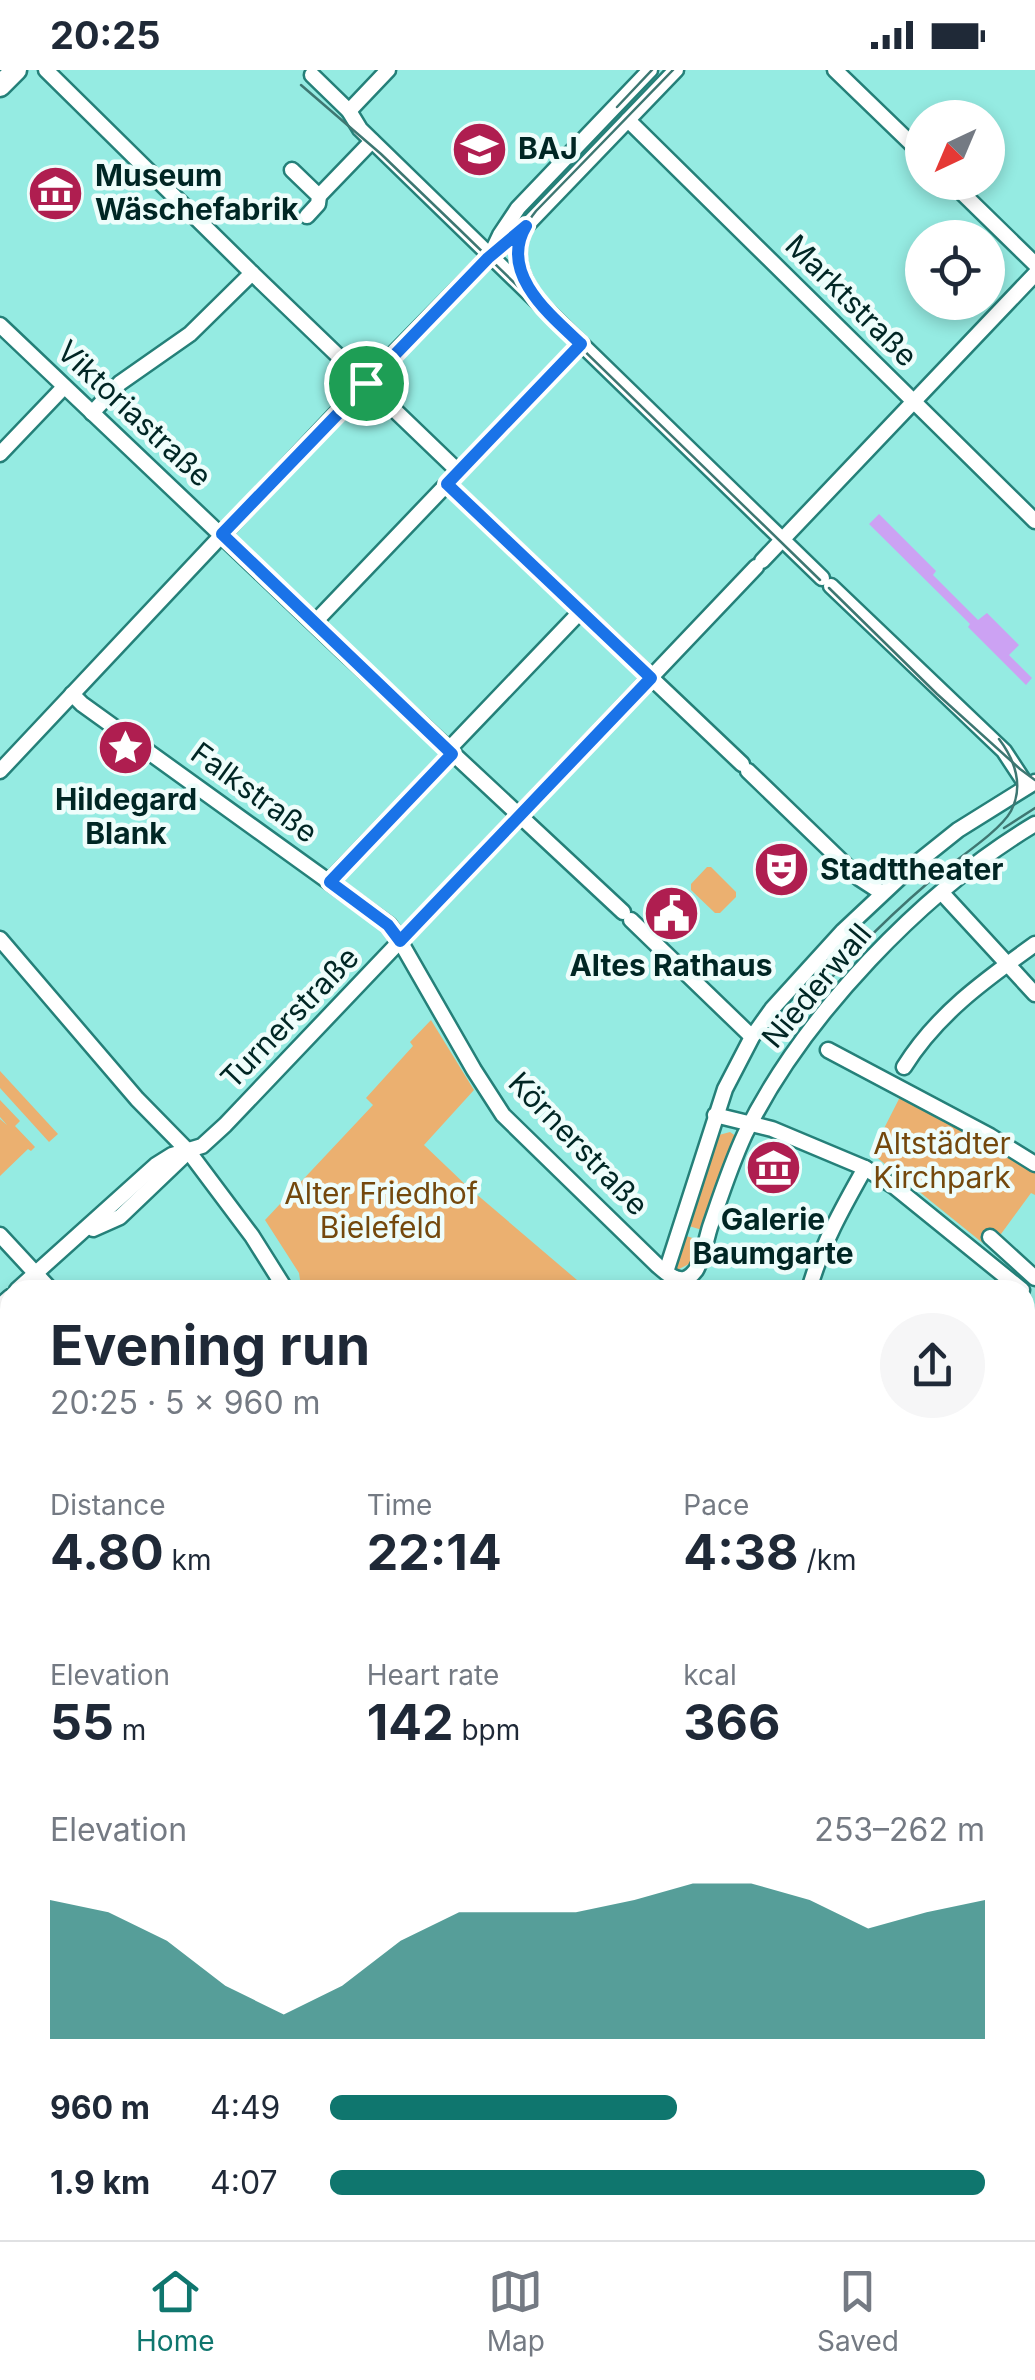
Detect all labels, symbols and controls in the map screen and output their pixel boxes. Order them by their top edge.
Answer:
text: 20:25 [50,12,160,58]
north arrow [905,100,1005,200]
map controls [905,100,1005,320]
school or university icon: BAJ [449,119,509,179]
place label: BAJ [518,130,578,166]
place label: Museum Wäschefabrik [95,157,299,227]
museum icon: Museum Wäschefabrik [26,163,86,223]
button: locate [905,220,1005,320]
street label: Marktstraße [778,227,925,374]
street label: Viktoriastraße [50,333,219,494]
pin [324,341,409,426]
icon: arrive [339,356,394,411]
place icon: Hildegard Blank [96,717,156,777]
street label: Falkstraße [184,734,325,850]
place label: Hildegard Blank [55,781,197,851]
theatre icon: Stadttheater [751,840,811,900]
place label: Stadttheater [820,851,1004,887]
public building icon: Altes Rathaus [641,884,701,944]
street label: Niederwall [754,916,878,1055]
street label: Turnerstraße [213,939,366,1096]
place label: Altes Rathaus [569,947,773,983]
street label: Körnerstraße [502,1064,656,1222]
park label: Altstädter Kirchpark [873,1125,1011,1195]
museum icon: Galerie Baumgarte [743,1137,803,1197]
park label: Alter Friedhof Bielefeld [284,1175,478,1245]
place label: Galerie Baumgarte [692,1201,854,1271]
text: Evening run [50,1312,370,1378]
button: share [880,1313,985,1418]
text: 20:25 · 5 × 960 m [50,1383,321,1422]
text: Distance [50,1488,166,1522]
text: Time [367,1488,432,1522]
text: Pace [683,1488,749,1522]
text: 4.80 [50,1522,164,1582]
text: 22:14 [367,1522,502,1582]
text: 4:38 [683,1522,799,1582]
text: km [164,1543,211,1577]
text: /km [799,1543,857,1577]
text: Elevation [50,1658,170,1692]
text: Heart rate [367,1658,499,1692]
text: kcal [683,1658,737,1692]
text: 55 [50,1692,114,1752]
text: 142 [367,1692,454,1752]
text: 366 [683,1692,781,1752]
text: m [114,1713,146,1747]
text: bpm [454,1713,520,1747]
text: Elevation [50,1810,187,1849]
text: 253–262 m [814,1810,985,1849]
text: 960 m [50,2088,150,2127]
text: 4:49 [210,2088,280,2127]
text: 1.9 km [50,2163,150,2202]
text: 4:07 [210,2163,278,2202]
tab: Home [136,2264,215,2358]
tab: Map [487,2264,545,2358]
tab: Saved [817,2264,899,2358]

